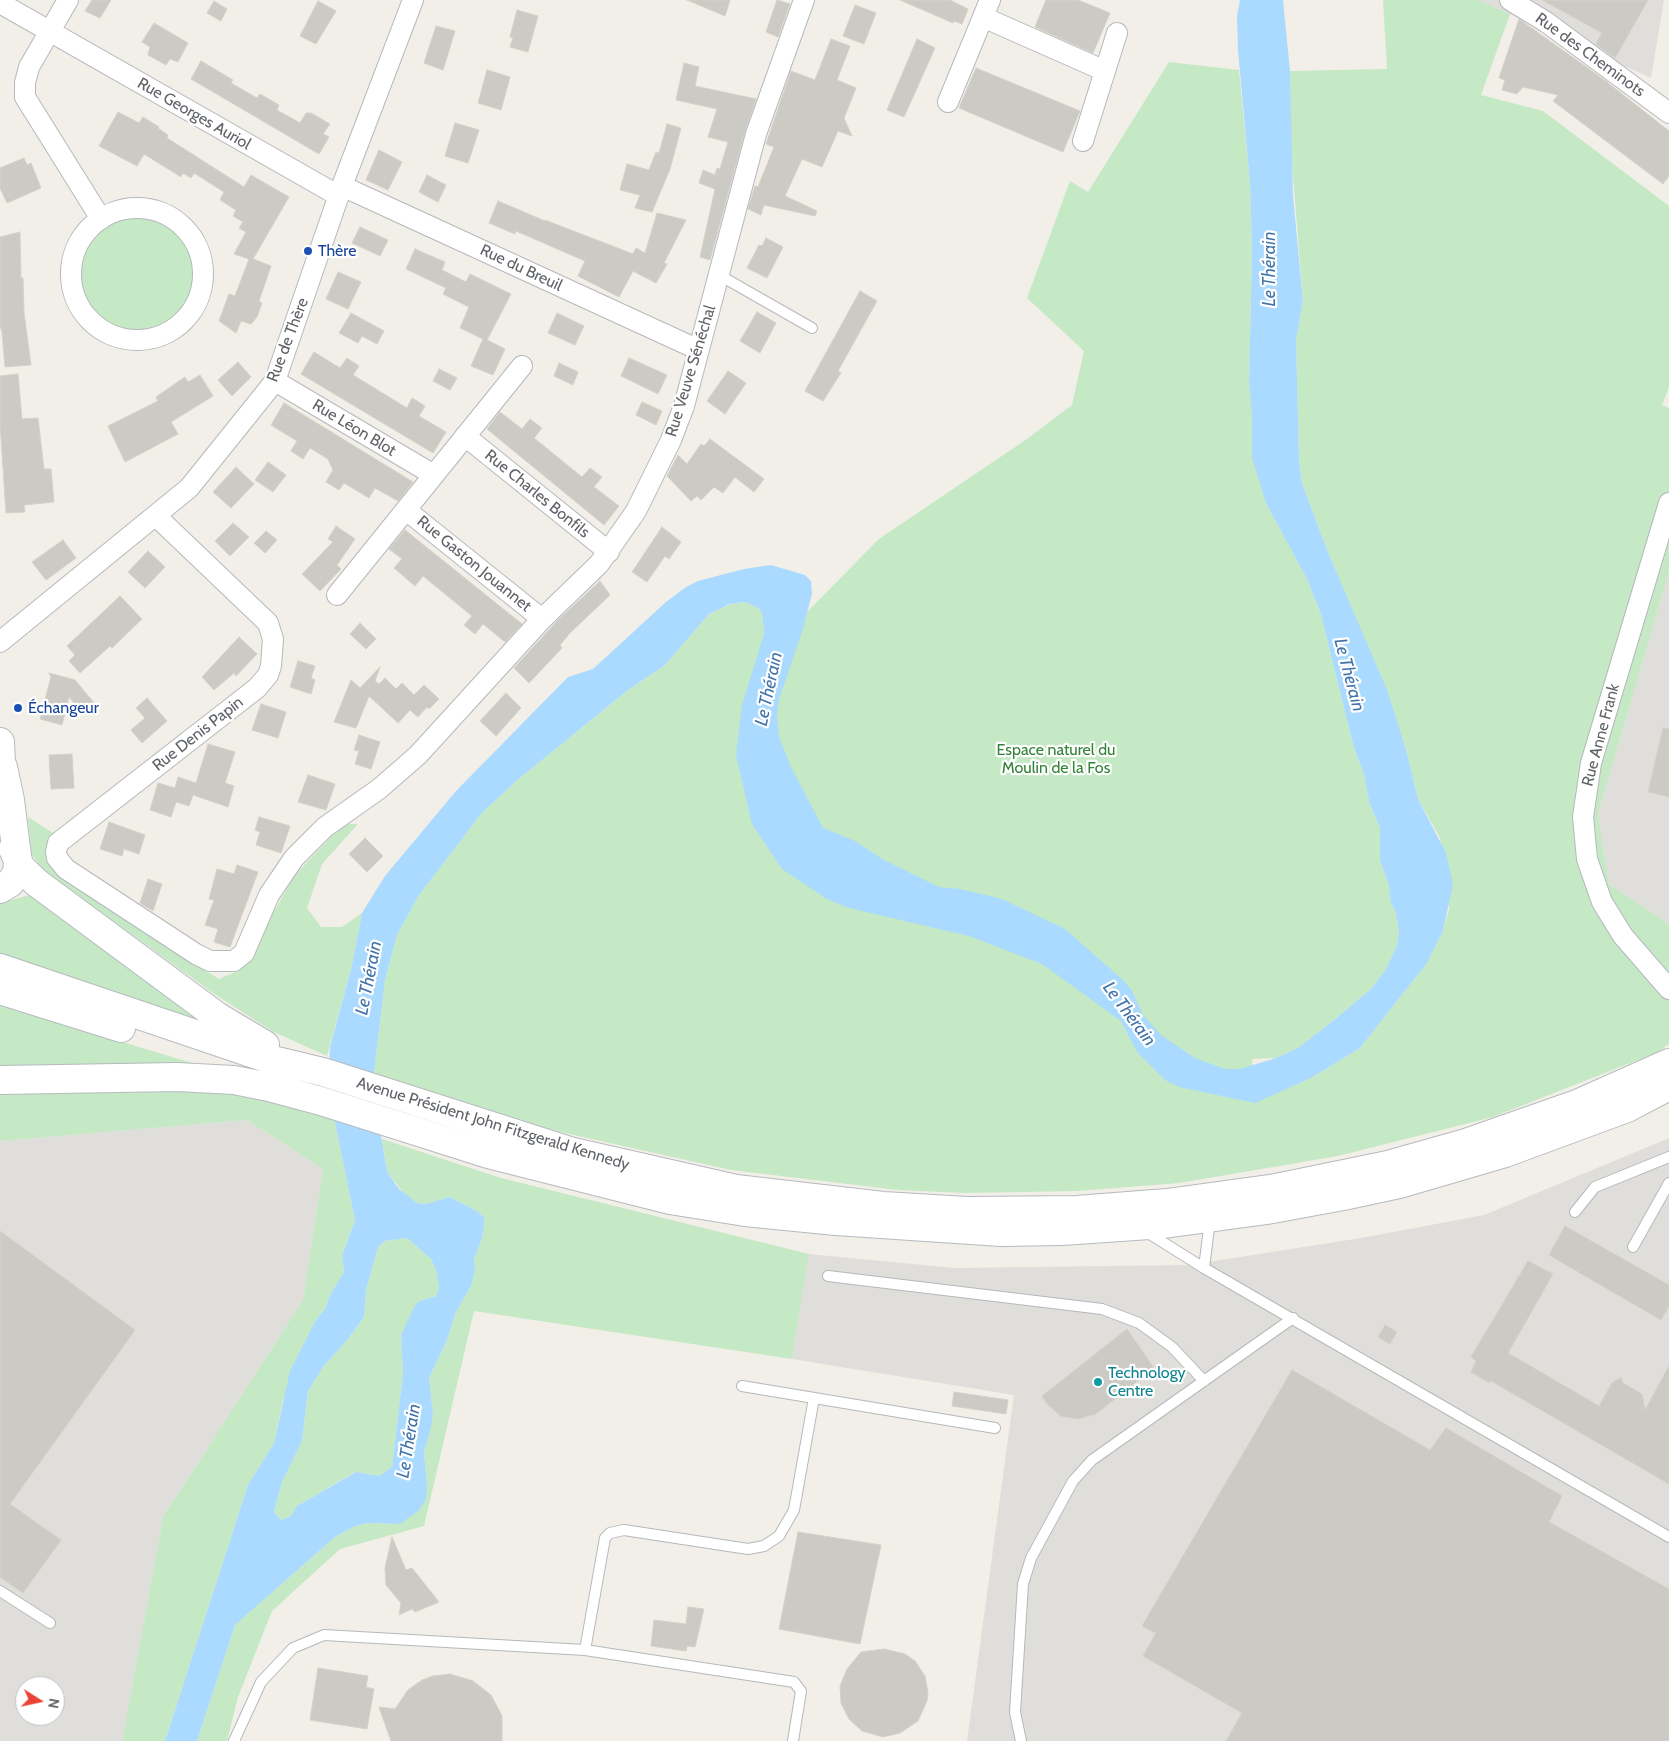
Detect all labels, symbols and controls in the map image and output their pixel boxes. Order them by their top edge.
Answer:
street label: Rue des Cheminots [1531,9,1649,101]
street label: Rue Georges Auriol [134,74,254,154]
water label: Le Thérain [1259,232,1281,306]
place label: Thère [318,241,356,261]
street label: Rue du Breuil [477,241,565,295]
marker: Thère [302,245,314,257]
street label: Rue de Thère [263,295,313,385]
street label: Rue Veuve Sénéchal [662,303,720,439]
street label: Rue Léon Blot [309,395,399,461]
street label: Rue Charles Bonfils [481,446,593,542]
street label: Rue Gaston Jouannet [413,512,535,616]
water label: Le Thérain [1329,636,1369,714]
water label: Le Thérain [751,650,787,728]
street label: Rue Anne Frank [1578,682,1624,788]
street label: Rue Denis Papin [149,693,247,775]
place label: Échangeur [28,698,99,718]
marker: Échangeur [12,702,24,714]
park label: Espace naturel du Moulin de la Fos [997,740,1115,778]
water label: Le Thérain [351,939,387,1017]
water label: Le Thérain [1098,978,1160,1050]
street label: Avenue Président John Fitzgerald Kennedy [354,1073,632,1175]
place label: Technology Centre [1108,1363,1186,1401]
marker: Technology Centre [1092,1376,1104,1388]
water label: Le Thérain [392,1402,426,1480]
north arrow [15,1676,65,1726]
text: N [44,1697,64,1710]

